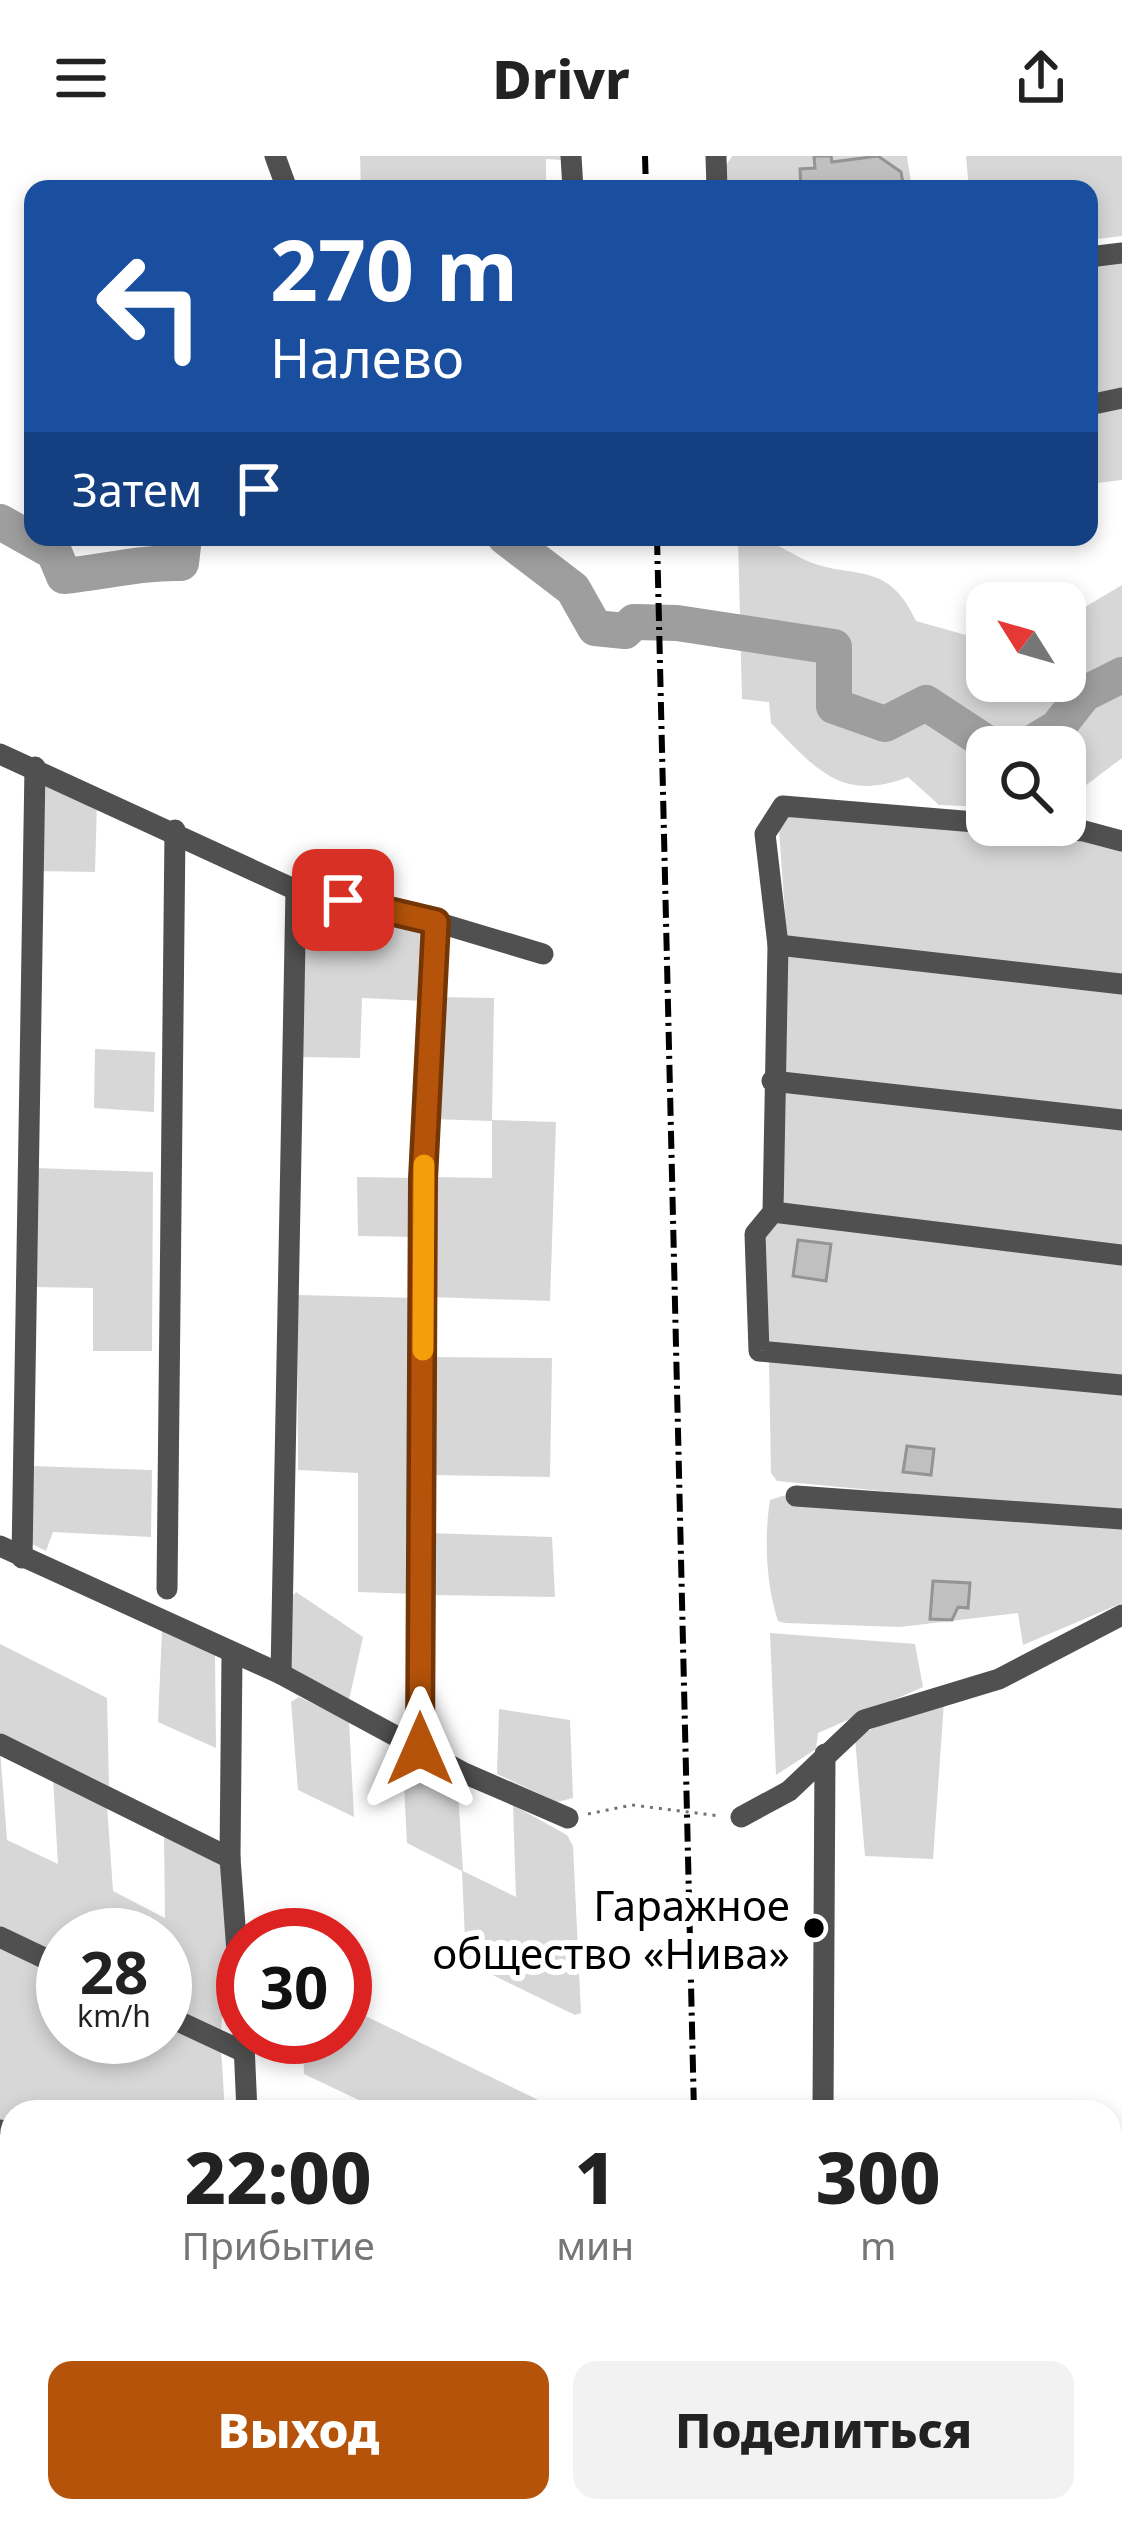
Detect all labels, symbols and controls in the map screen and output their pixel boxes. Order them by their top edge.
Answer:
text: Drivr [492,41,630,115]
icon: menu [48,45,114,111]
icon: share [1008,45,1074,111]
text: 270 m [270,211,518,326]
icon: left [72,228,228,384]
text: Налево [270,320,464,394]
icon: arrive [226,456,292,522]
text: Затем [72,459,202,520]
north arrow [966,582,1086,702]
map controls [966,582,1086,846]
button: search [966,726,1086,846]
pin [292,849,394,951]
icon: arrive [310,867,376,933]
position arrow [357,1686,483,1812]
place label: Гаражное общество «Нива» [432,1876,790,1981]
speed limit sign: 30 [216,1908,372,2064]
marker: Гаражное общество «Нива» [801,1915,827,1941]
text: 28 [80,1930,148,2012]
text: km/h [77,1995,151,2036]
text: 22:00 [185,2127,372,2225]
text: 1 [574,2127,616,2225]
text: 300 [816,2127,941,2225]
text: Прибытие [181,2218,375,2271]
text: мин [556,2218,634,2271]
text: m [860,2218,896,2271]
button: Выход [48,2361,549,2499]
button: Поделиться [573,2361,1074,2499]

